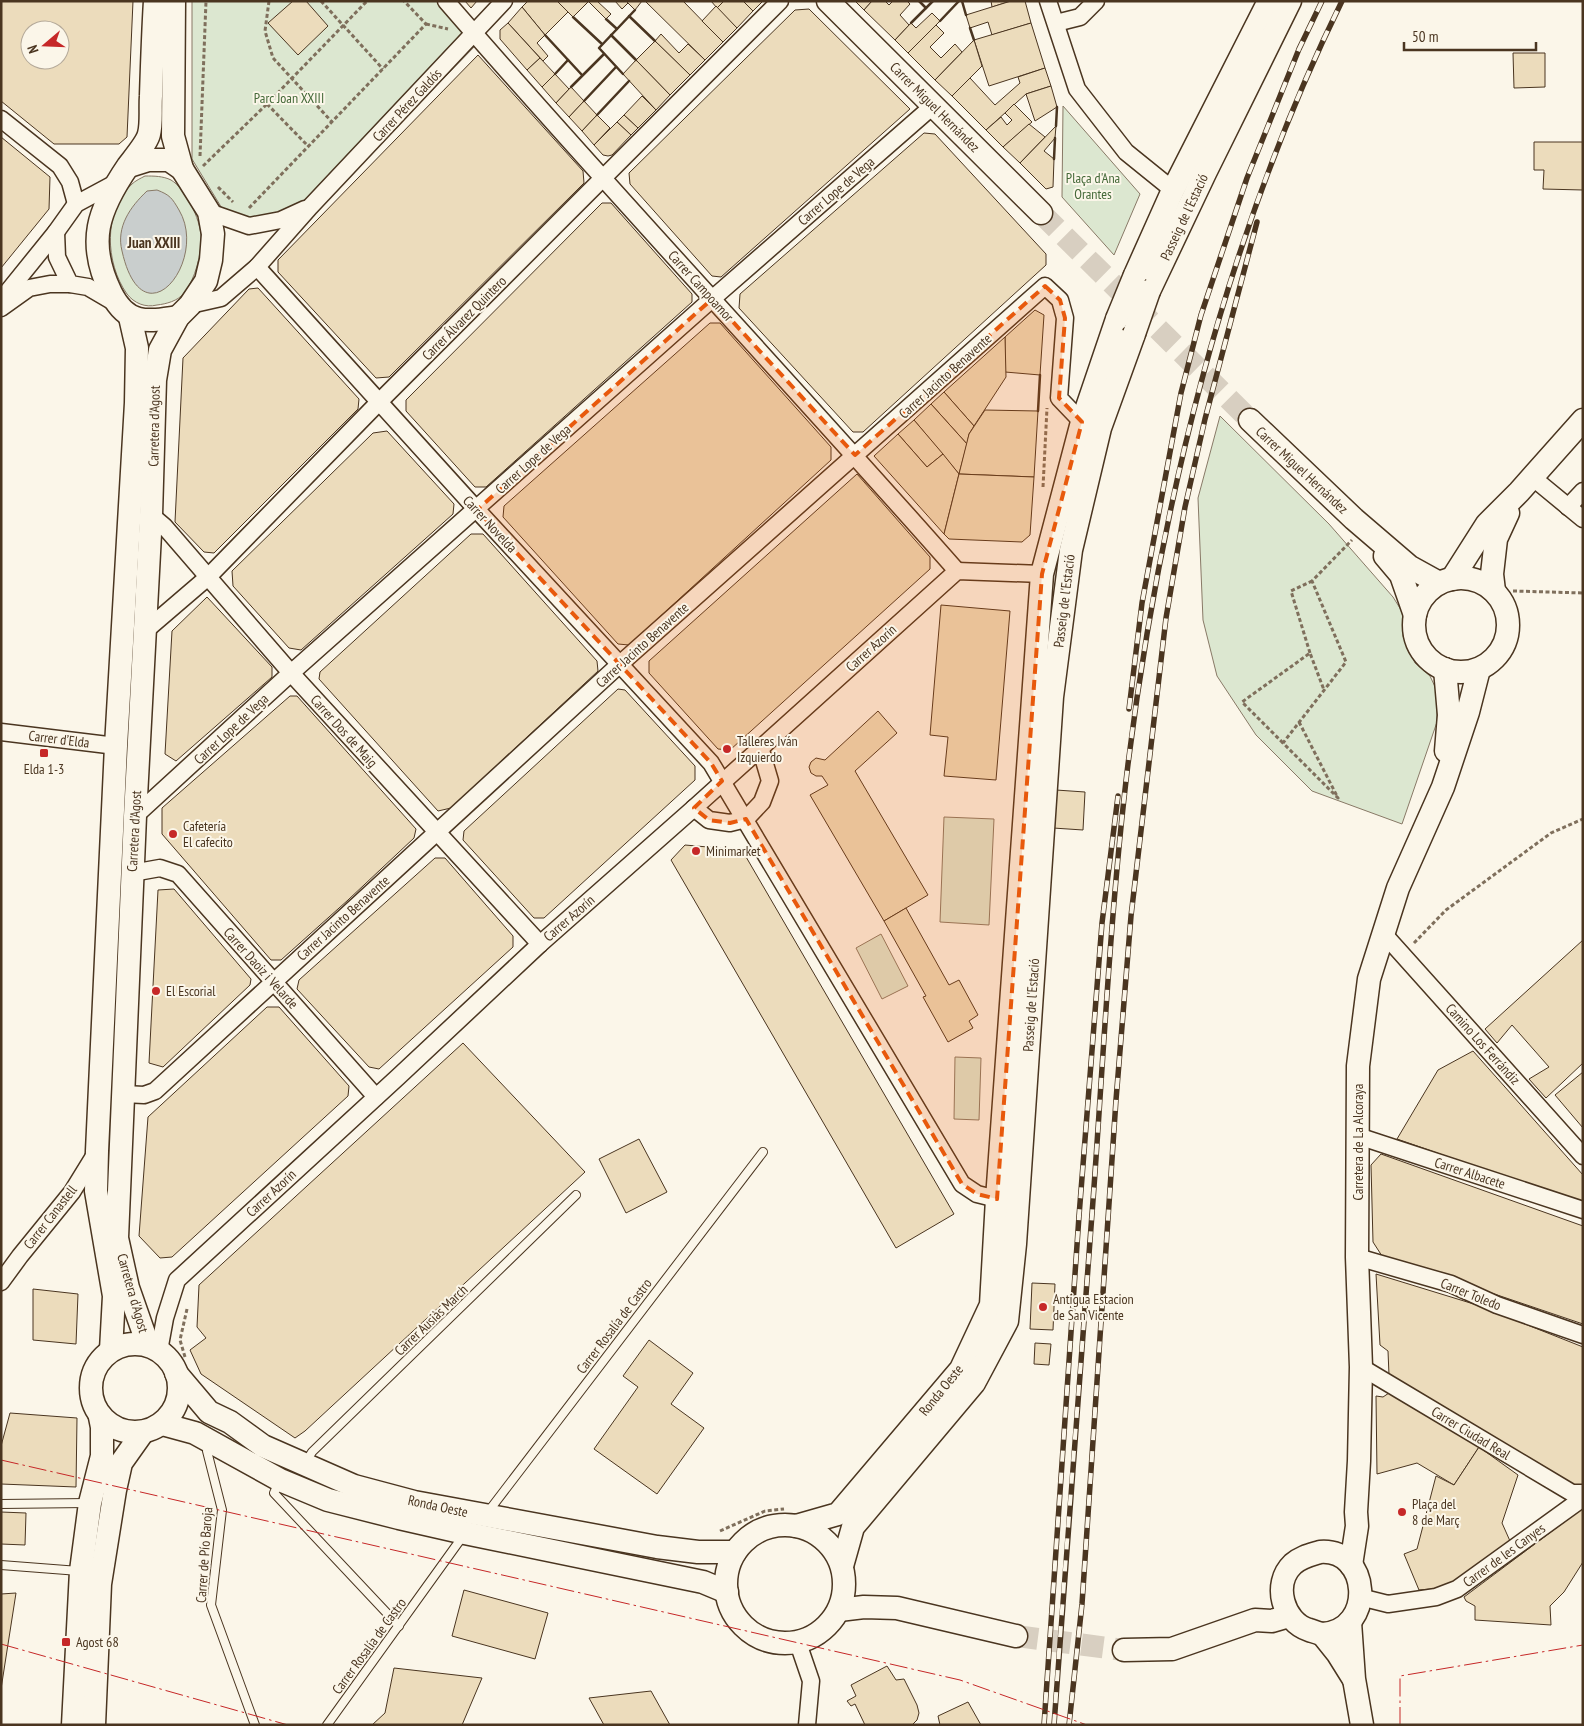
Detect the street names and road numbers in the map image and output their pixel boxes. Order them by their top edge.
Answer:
street label: Carrer Miguel Hernández [886,58,984,156]
street label: Carrer Pérez Galdós [369,64,446,145]
street label: Carrer Lope de Vega [794,153,878,229]
street label: Passeig de l'Estació [1156,171,1212,263]
street label: Carrer Campoamor [664,247,738,325]
street label: Carrer Álvarez Quintero [418,272,510,364]
street label: Carrer Jacinto Benavente [895,329,995,423]
street label: Carretera d'Agost [144,385,164,467]
street label: Carrer Lope de Vega [491,420,575,498]
street label: Carrer Miguel Hernández [1252,423,1352,517]
street label: Carrer Novelda [459,492,521,556]
street label: Passeig de l'Estació [1049,553,1079,649]
street label: Carrer Jacinto Benavente [592,598,692,692]
street label: Carrer Azorín [842,621,900,675]
street label: Carrer Lope de Vega [190,690,272,768]
street label: Carrer Dos de Maig [307,691,381,771]
street label: Carrer d’Elda [27,726,91,752]
street label: Carretera d'Agost [123,790,145,872]
street label: Carrer Jacinto Benavente [293,871,393,965]
street label: Carrer Azorín [540,891,598,945]
street label: Carrer Daoiz i Velarde [220,923,302,1013]
street label: Passeig de l'Estació [1019,958,1043,1052]
street label: Camino Los Ferrándiz [1442,1000,1524,1088]
street label: Carretera de La Alcoraya [1349,1084,1367,1200]
street label: Carrer Albacete [1432,1153,1508,1193]
street label: Carrer Azorín [242,1165,300,1221]
street label: Carrer Canastell [19,1181,81,1253]
street label: Carretera d'Agost [113,1251,153,1335]
street label: Carrer Toledo [1438,1274,1504,1314]
street label: Carrer Rosalía de Castro [572,1275,656,1377]
street label: Carrer Ausiàs March [391,1281,471,1359]
street label: Ronda Oeste [915,1361,967,1419]
street label: Carrer Ciudad Real [1428,1402,1514,1464]
street label: Ronda Oeste [406,1491,470,1521]
street label: Carrer de Pío Baroja [192,1507,216,1603]
street label: Carrer de les Canyes [1459,1519,1549,1591]
street label: Carrer Rosalía de Castro [328,1594,410,1698]

